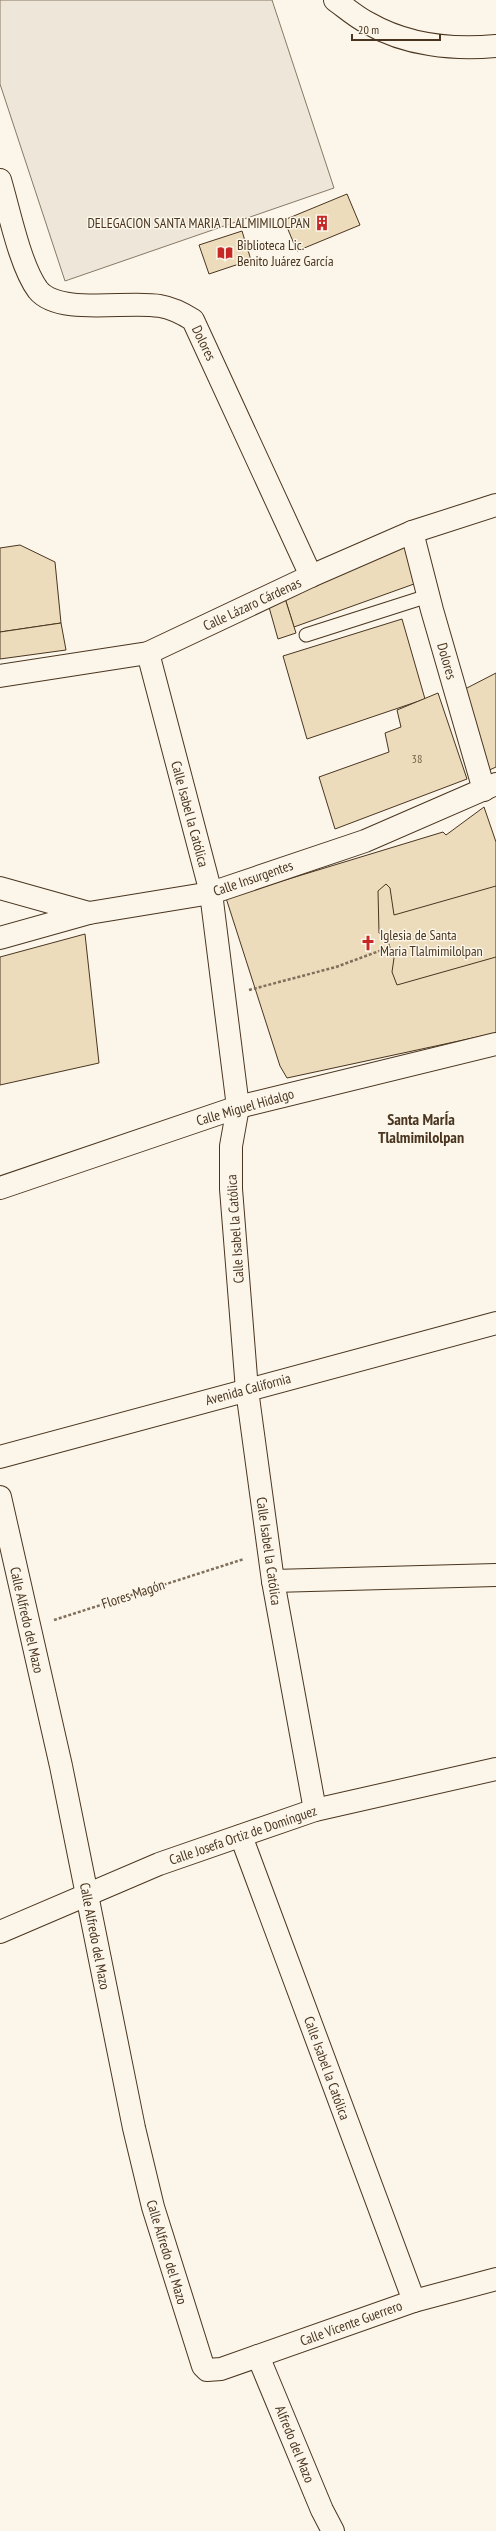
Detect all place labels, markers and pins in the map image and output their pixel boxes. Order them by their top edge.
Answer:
place label: DELEGACION SANTA MARIA TLALMIMILOLPAN [88,214,310,232]
building icon: DELEGACION SANTA MARIA TLALMIMILOLPAN [313,214,331,232]
place label: Biblioteca Lic. Benito Juárez García [237,236,334,270]
library icon: Biblioteca Lic. Benito Juárez García [216,244,234,262]
place label: Iglesia de Santa Maria Tlalmimilolpan [380,926,483,960]
church icon: Iglesia de Santa Maria Tlalmimilolpan [359,934,377,952]

